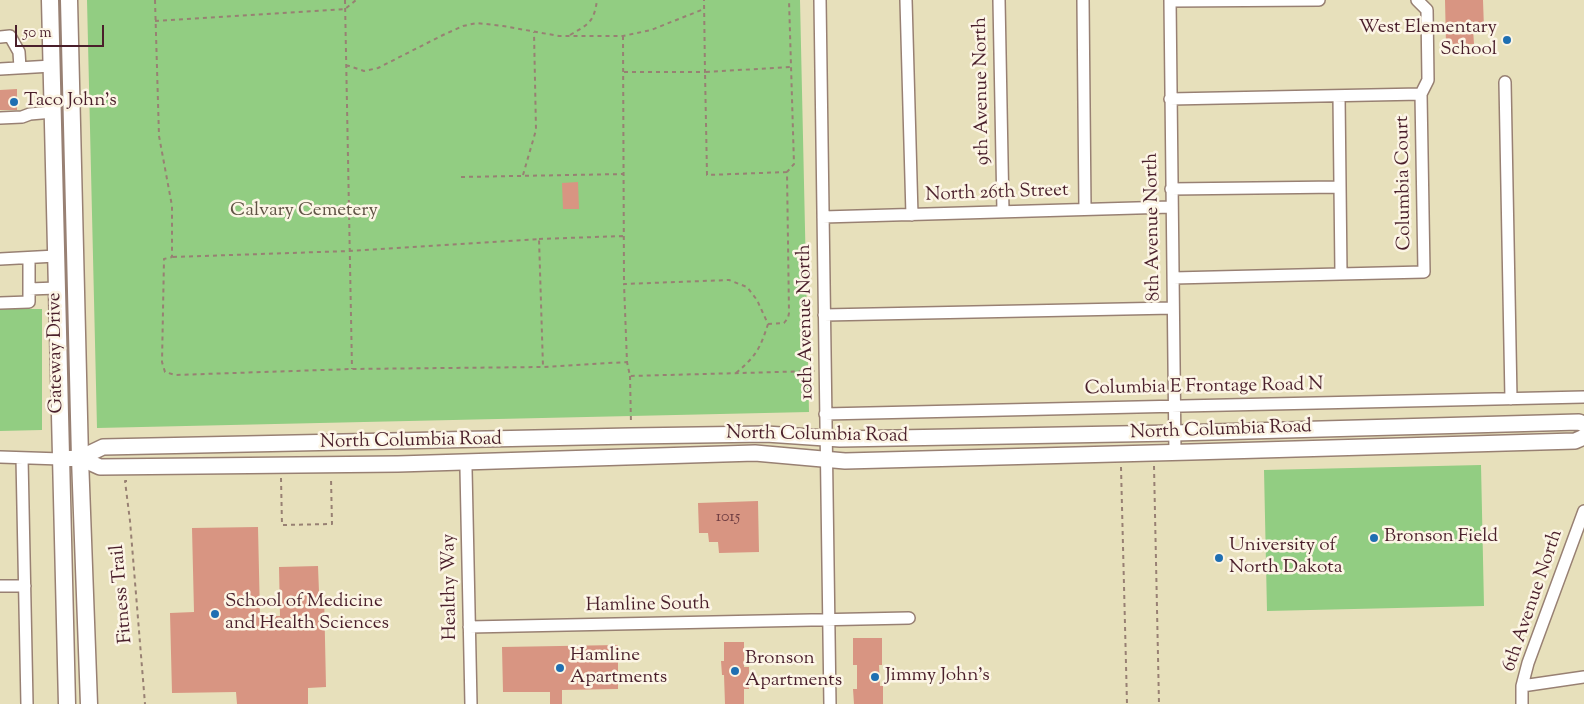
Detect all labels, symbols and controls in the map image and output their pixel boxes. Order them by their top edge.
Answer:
scale bar [18,15,106,47]
street label: 9th Avenue North [970,17,996,165]
place label: West Elementary School [1358,18,1497,62]
text: 50 m [23,23,52,44]
marker: West Elementary School [1501,34,1513,46]
place label: Taco John's [24,91,117,113]
marker: Taco John's [8,96,20,108]
street label: Columbia Court [1392,115,1418,251]
street label: 8th Avenue North [1141,152,1167,302]
street label: North 26th Street [925,180,1069,208]
park label: Calvary Cemetery [230,201,378,223]
street label: 10th Avenue North [794,244,820,400]
street label: Gateway Drive [45,292,69,414]
street label: Columbia E Frontage Road N [1085,375,1323,401]
street label: North Columbia Road [1130,416,1312,446]
street label: North Columbia Road [726,423,908,449]
street label: North Columbia Road [320,429,502,455]
house number: 1015 [716,508,740,528]
place label: Bronson Field [1384,527,1498,549]
street label: 6th Avenue North [1499,527,1569,675]
marker: Bronson Field [1368,532,1380,544]
street label: Healthy Way [439,533,463,641]
place label: University of North Dakota [1229,536,1342,580]
street label: Fitness Trail [107,544,139,644]
marker: University of North Dakota [1213,552,1225,564]
place label: School of Medicine and Health Sciences [225,592,389,636]
street label: Hamline South [586,594,710,618]
marker: School of Medicine and Health Sciences [209,608,221,620]
place label: Hamline Apartments [570,646,667,690]
place label: Bronson Apartments [745,649,842,693]
marker: Hamline Apartments [554,662,566,674]
marker: Bronson Apartments [729,665,741,677]
place label: Jimmy John's [885,666,990,688]
marker: Jimmy John's [869,671,881,683]

